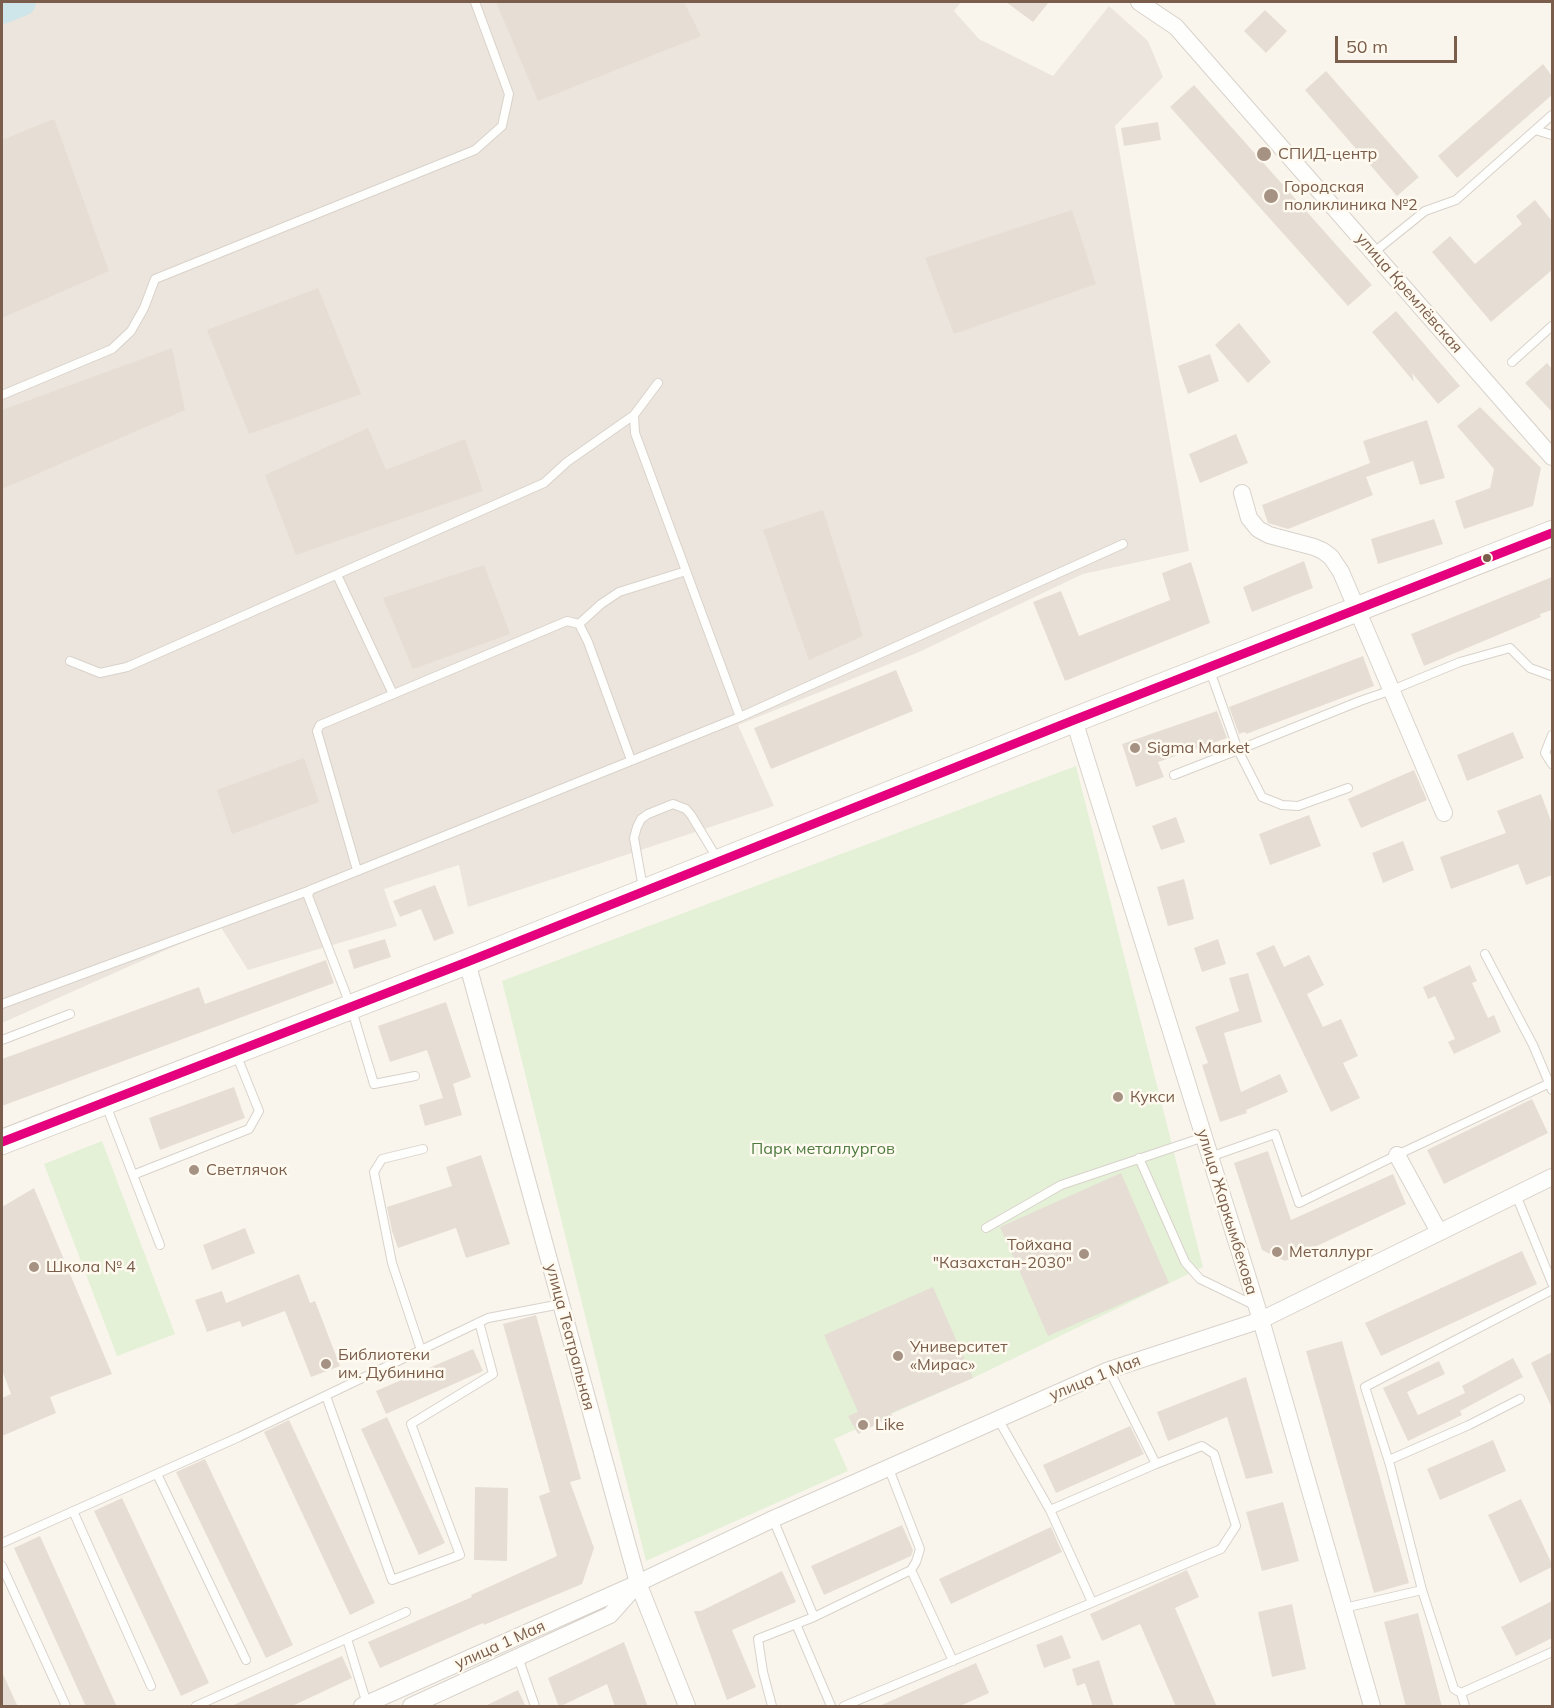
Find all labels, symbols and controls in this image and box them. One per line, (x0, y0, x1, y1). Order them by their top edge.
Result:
scale bar (1338, 24, 1460, 62)
text: 50 m (1346, 35, 1388, 58)
place label: СПИД-центр (1278, 144, 1377, 164)
marker: СПИД-центр (1255, 145, 1273, 163)
place label: Городская поликлиника №2 (1284, 177, 1418, 215)
marker: Городская поликлиника №2 (1262, 187, 1280, 205)
street label: улица Кремлёвская (1352, 229, 1466, 357)
unlabelled marker (1481, 552, 1493, 564)
place label: Sigma Market (1147, 738, 1250, 758)
marker: Sigma Market (1128, 741, 1142, 755)
place label: Кукси (1130, 1087, 1175, 1107)
marker: Кукси (1111, 1090, 1125, 1104)
street label: улица Жаркымбекова (1193, 1127, 1261, 1297)
park label: Парк металлургов (751, 1139, 895, 1159)
place label: Светлячок (206, 1160, 287, 1180)
marker: Светлячок (187, 1163, 201, 1177)
place label: Тойхана "Казахстан-2030" (933, 1235, 1072, 1273)
place label: Металлург (1289, 1242, 1373, 1262)
marker: Металлург (1270, 1245, 1284, 1259)
marker: Тойхана "Казахстан-2030" (1077, 1247, 1091, 1261)
place label: Школа № 4 (46, 1257, 136, 1277)
marker: Школа № 4 (27, 1260, 41, 1274)
street label: улица Театральная (541, 1262, 599, 1412)
place label: Университет «Мирас» (910, 1337, 1007, 1375)
place label: Библиотеки им. Дубинина (338, 1345, 445, 1383)
marker: Университет «Мирас» (891, 1349, 905, 1363)
street label: улица 1 Мая (1047, 1351, 1143, 1405)
marker: Библиотеки им. Дубинина (319, 1357, 333, 1371)
place label: Like (875, 1415, 904, 1435)
marker: Like (856, 1418, 870, 1432)
street label: улица 1 Мая (452, 1617, 548, 1673)

